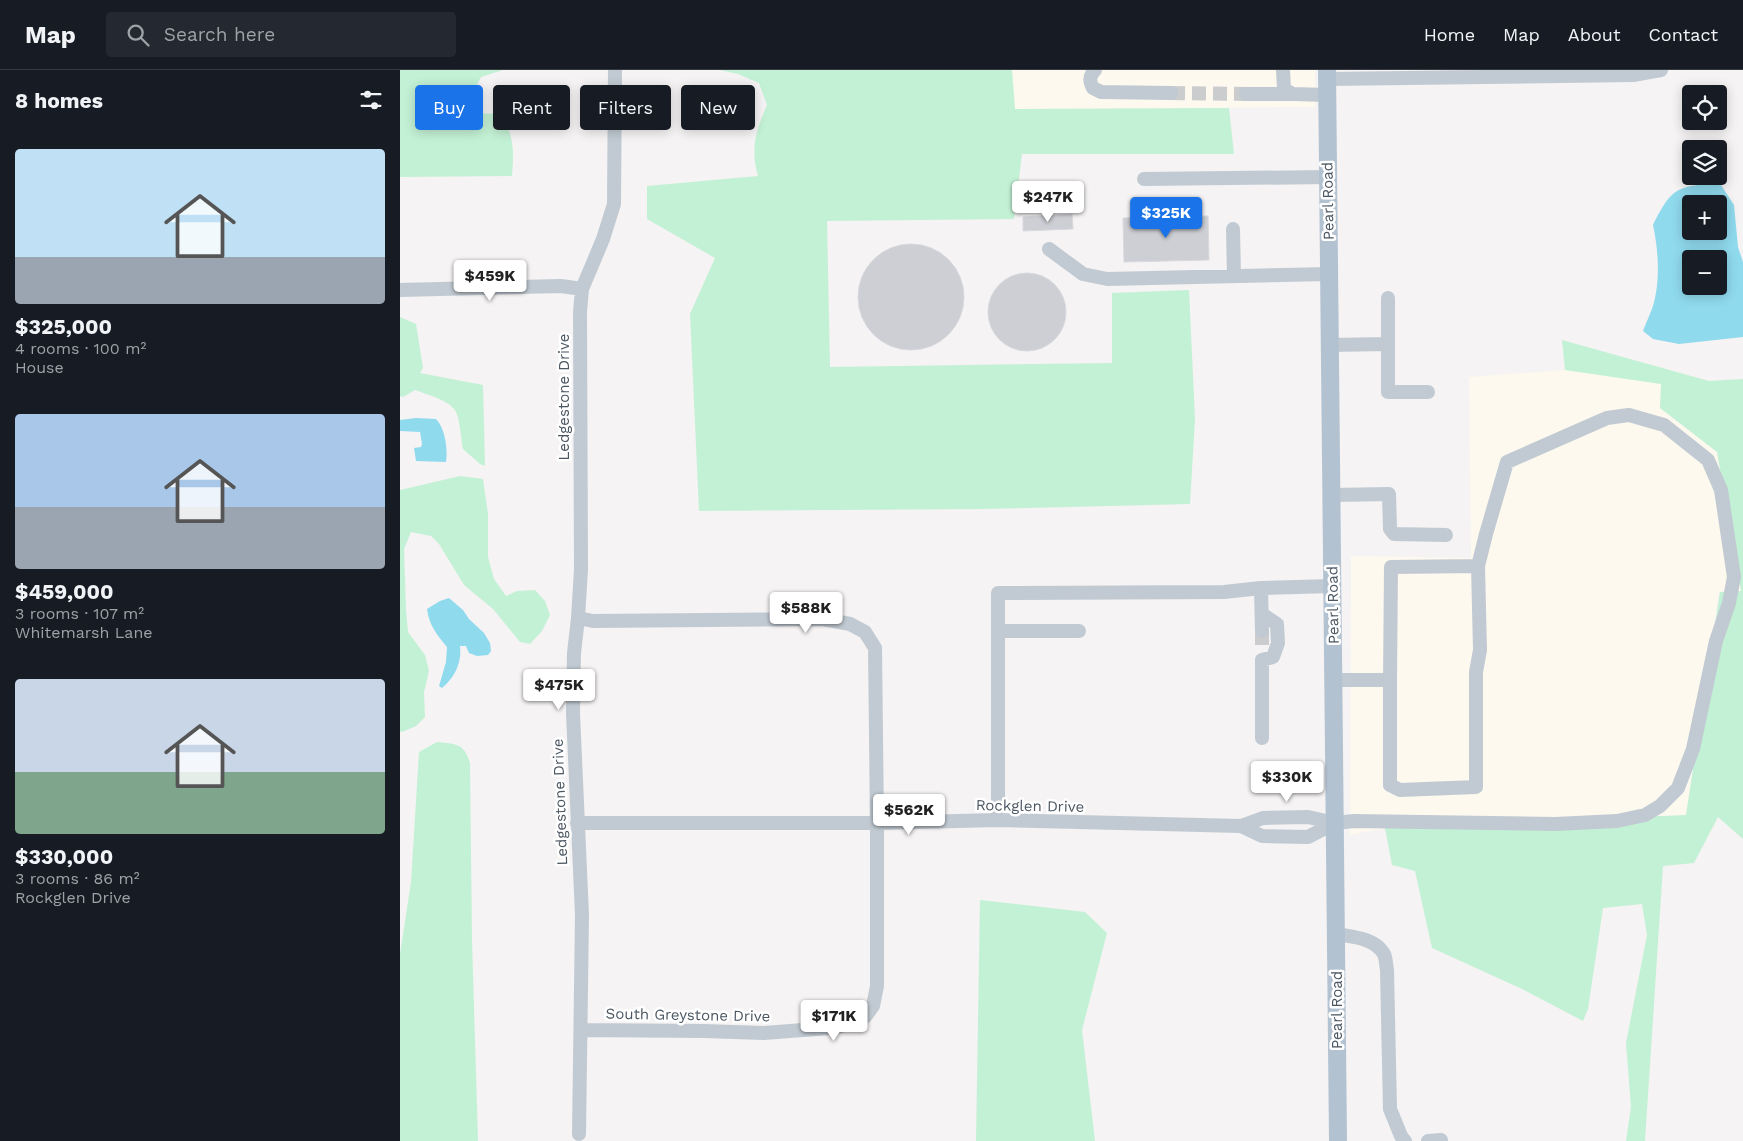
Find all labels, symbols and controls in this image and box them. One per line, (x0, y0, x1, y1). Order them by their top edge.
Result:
search box (106, 12, 456, 57)
text: Map (25, 21, 76, 49)
icon: search (124, 21, 152, 49)
text: Search here (164, 23, 275, 46)
text: Home (1424, 24, 1475, 45)
text: Map (1503, 24, 1540, 45)
text: About (1568, 24, 1620, 45)
text: Contact (1648, 24, 1718, 45)
chip: Buy (415, 85, 483, 130)
chip: Rent (493, 85, 570, 130)
chip: Filters (580, 85, 671, 130)
chip: New (681, 85, 755, 130)
map controls (1682, 85, 1727, 295)
button: locate (1682, 85, 1727, 130)
icon: filters (357, 86, 385, 114)
text: 8 homes (15, 88, 103, 113)
button: layers (1682, 140, 1727, 185)
street label: Pearl Road (1318, 162, 1338, 240)
pin: $247K (1013, 180, 1083, 223)
icon: home (155, 181, 245, 271)
text: $247K (1023, 187, 1073, 206)
button: + (1682, 195, 1727, 240)
pin: $325K (1131, 196, 1201, 239)
text: $325K (1141, 203, 1191, 222)
button: − (1682, 250, 1727, 295)
pin: $459K (455, 260, 525, 302)
text: $459K (465, 266, 515, 285)
text: $325,000 (15, 314, 112, 339)
street label: Ledgestone Drive (555, 334, 573, 461)
text: 4 rooms · 100 m² (15, 339, 146, 358)
text: House (15, 358, 64, 377)
icon: home (155, 446, 245, 536)
street label: Pearl Road (1323, 566, 1343, 644)
text: $459,000 (15, 579, 114, 604)
pin: $588K (771, 592, 841, 634)
text: $588K (781, 598, 831, 617)
text: 3 rooms · 107 m² (15, 604, 144, 623)
text: Whitemarsh Lane (15, 623, 153, 642)
pin: $475K (524, 668, 594, 711)
text: $475K (534, 675, 584, 694)
icon: home (155, 711, 245, 801)
street label: Ledgestone Drive (549, 738, 571, 866)
pin: $330K (1252, 760, 1322, 803)
text: $330K (1262, 767, 1312, 786)
pin: $562K (874, 794, 944, 836)
street label: Rockglen Drive (976, 796, 1084, 816)
text: $562K (884, 800, 934, 819)
text: $330,000 (15, 844, 113, 869)
text: 3 rooms · 86 m² (15, 869, 140, 888)
text: Rockglen Drive (15, 888, 131, 907)
street label: Pearl Road (1328, 971, 1346, 1049)
pin: $171K (799, 1000, 869, 1042)
street label: South Greystone Drive (606, 1005, 770, 1025)
text: $171K (812, 1006, 856, 1025)

